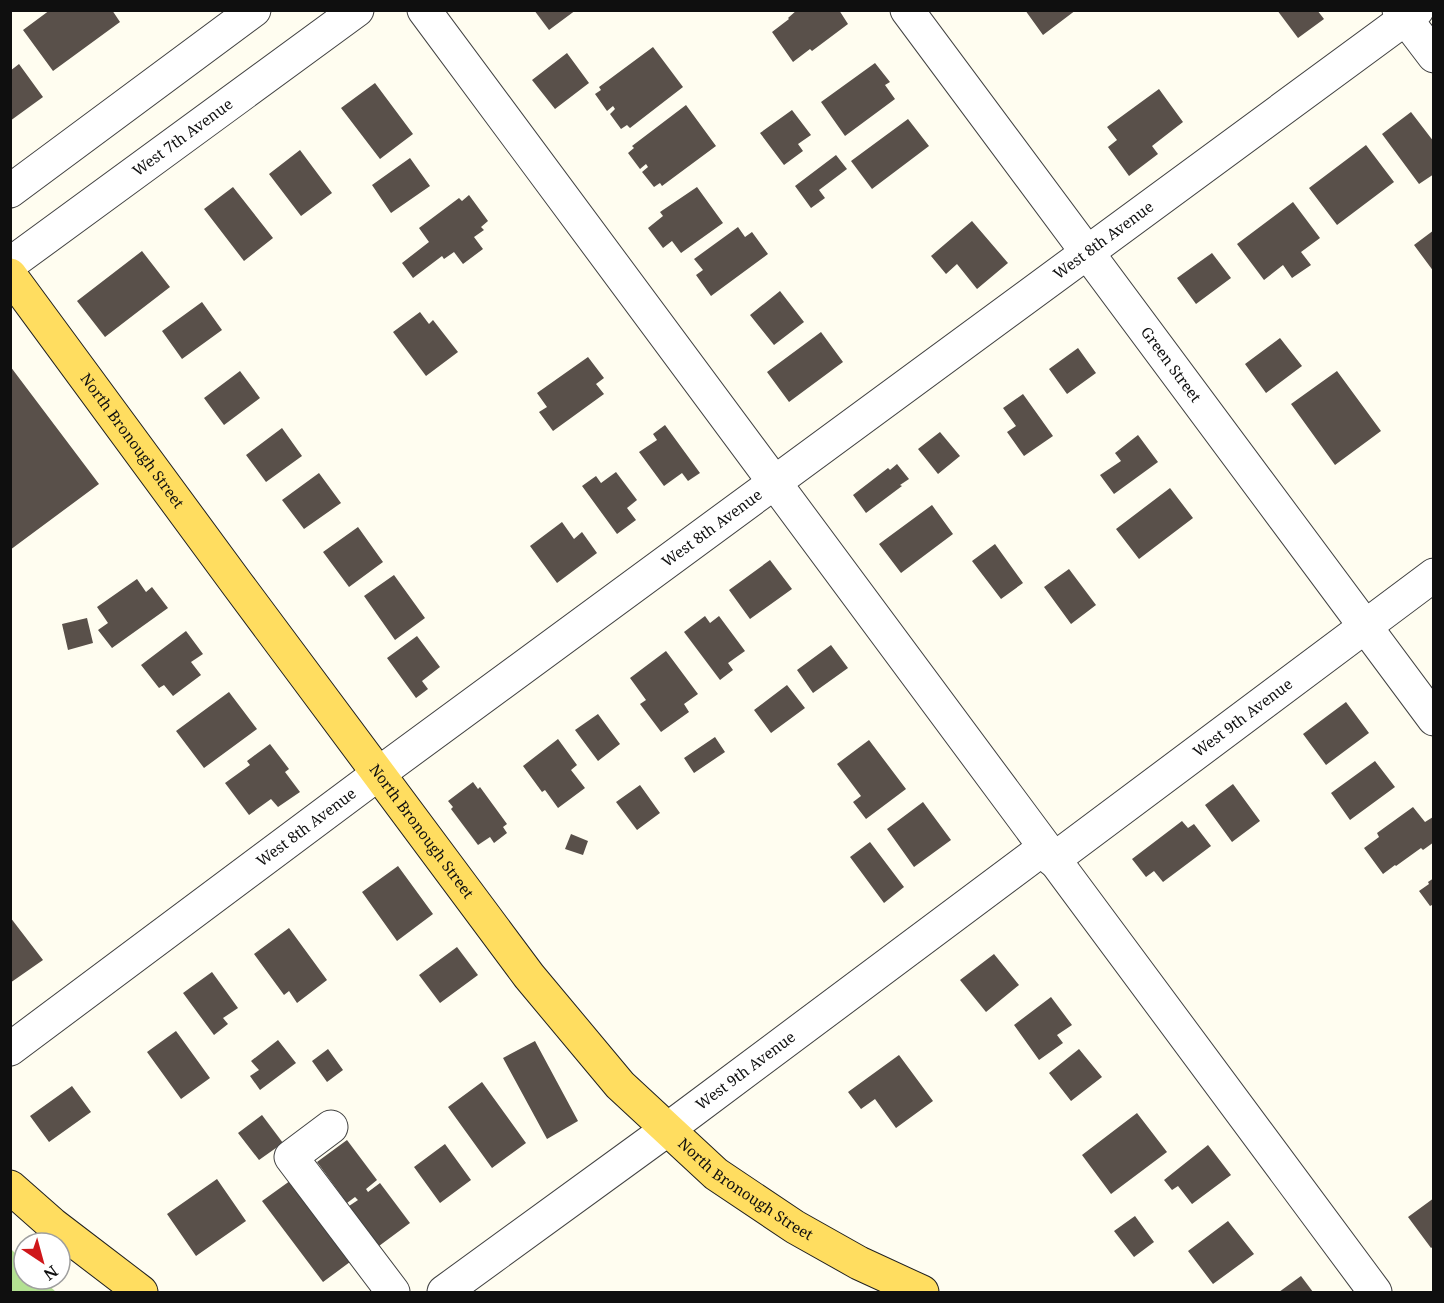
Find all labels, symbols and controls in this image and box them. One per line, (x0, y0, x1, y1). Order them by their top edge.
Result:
street label: West 7th Avenue (128, 93, 236, 180)
street label: West 8th Avenue (1049, 196, 1157, 283)
street label: Green Street (1137, 322, 1206, 406)
street label: North Bronough Street (77, 369, 189, 512)
street label: West 8th Avenue (657, 484, 766, 571)
street label: West 9th Avenue (1188, 673, 1296, 761)
street label: North Bronough Street (366, 760, 479, 902)
street label: West 8th Avenue (252, 783, 360, 871)
street label: West 9th Avenue (691, 1026, 799, 1114)
street label: North Bronough Street (674, 1133, 817, 1244)
north arrow (12, 1231, 72, 1291)
text: N (39, 1261, 62, 1286)

